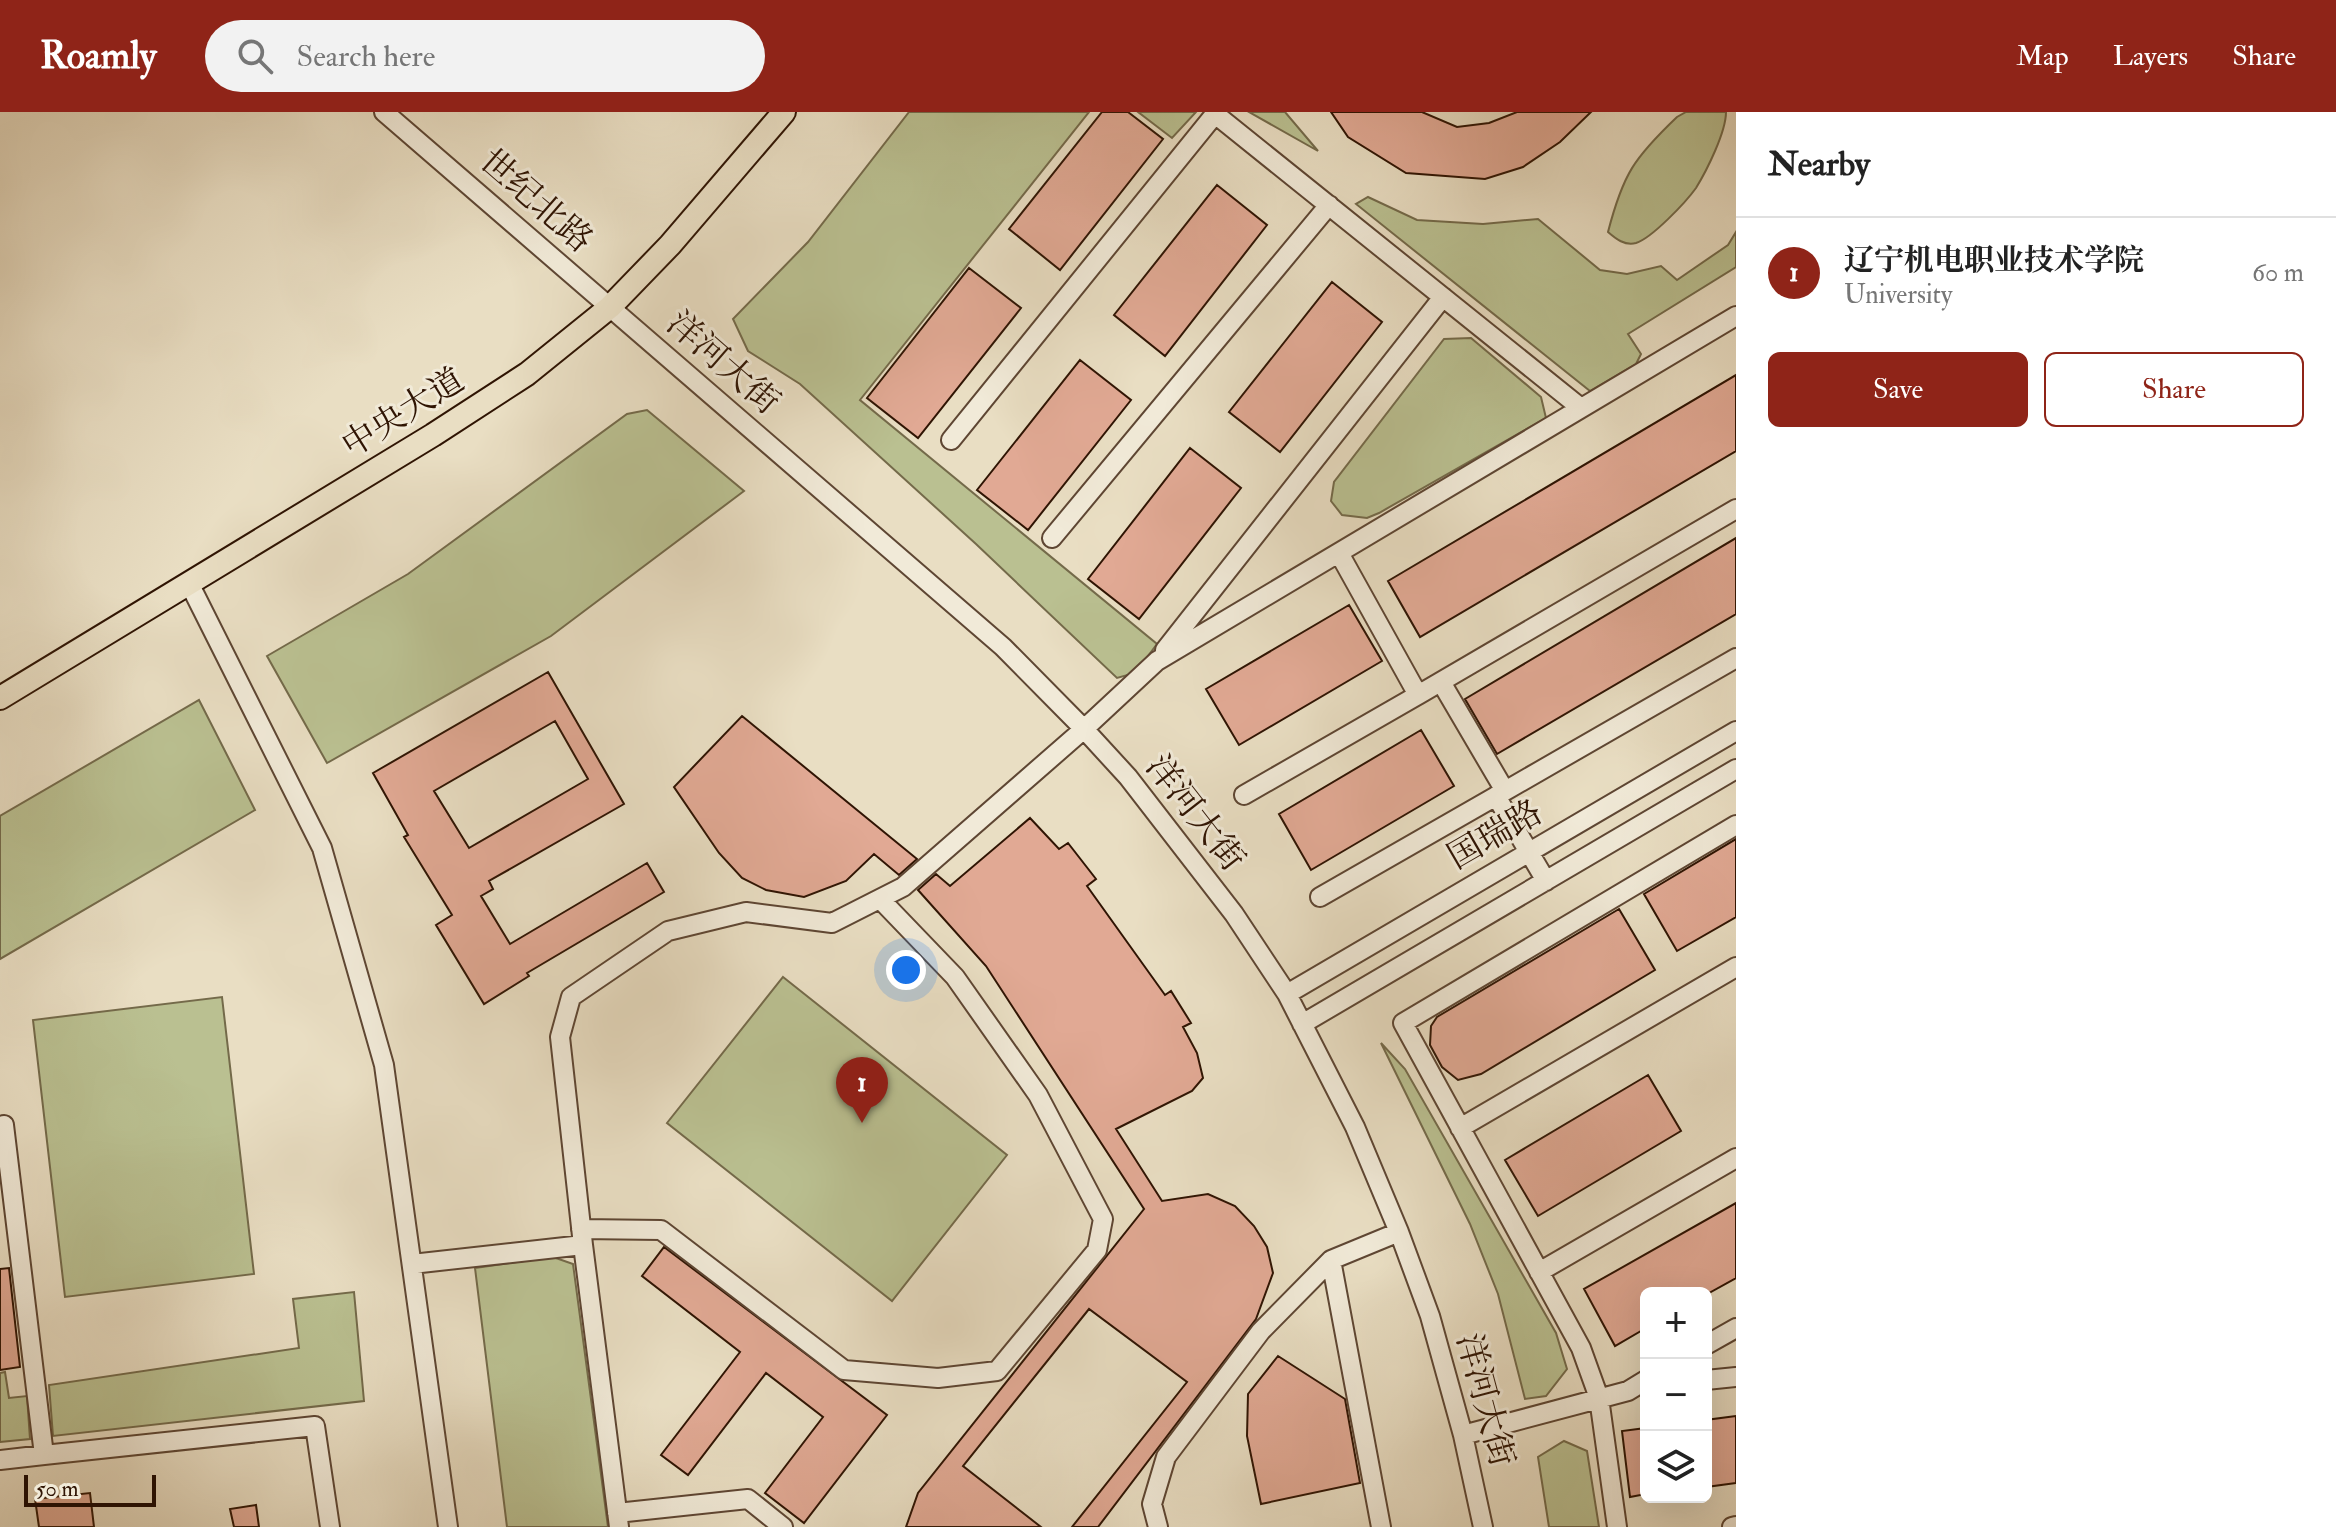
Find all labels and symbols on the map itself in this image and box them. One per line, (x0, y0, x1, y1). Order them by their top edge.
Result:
street label: 世纪北路 (471, 140, 601, 262)
street label: 洋河大街 (658, 302, 788, 424)
street label: 中央大道 (334, 359, 472, 467)
street label: 洋河大街 (1136, 746, 1254, 880)
street label: 国瑞路 (1440, 791, 1550, 879)
your location (886, 950, 926, 990)
pin: 1 (836, 1057, 888, 1123)
street label: 洋河大街 (1447, 1329, 1523, 1471)
scale bar (24, 1471, 156, 1507)

